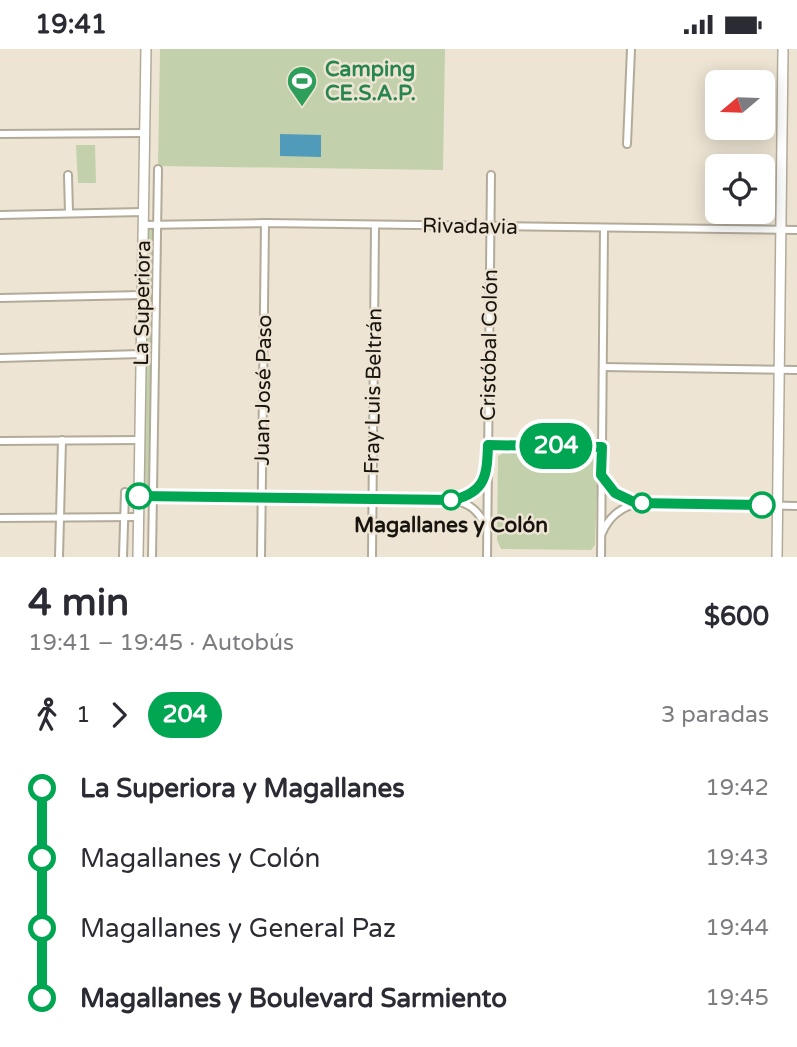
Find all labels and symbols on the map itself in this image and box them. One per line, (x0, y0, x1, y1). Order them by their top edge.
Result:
place label: Camping CE.S.A.P. (325, 57, 416, 106)
sports icon: Camping CE.S.A.P. (285, 64, 319, 108)
north arrow (705, 70, 775, 140)
street label: Rivadavia (422, 213, 518, 240)
street label: La Superiora (129, 240, 156, 366)
street label: Cristóbal Colón (476, 269, 503, 421)
street label: Fray Luis Beltrán (360, 308, 387, 474)
street label: Juan José Paso (250, 314, 277, 466)
line badge: 204 (516, 423, 596, 469)
unlabelled marker (126, 483, 152, 509)
marker: Magallanes y Colón (441, 490, 461, 510)
unlabelled marker (749, 492, 775, 518)
unlabelled marker (632, 493, 652, 513)
place label: Magallanes y Colón (354, 513, 548, 538)

